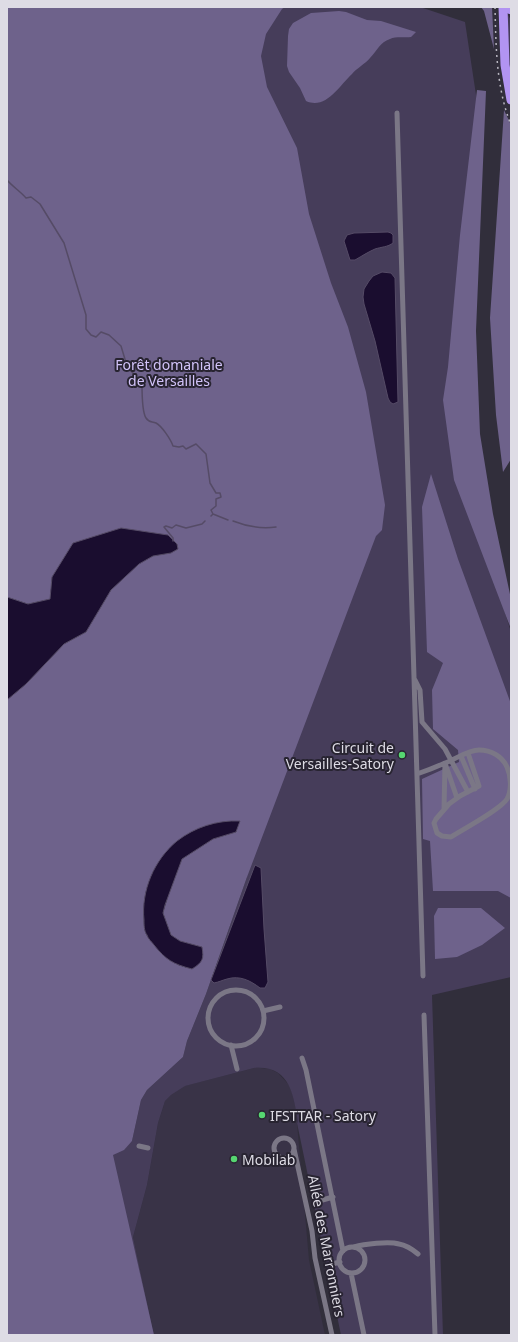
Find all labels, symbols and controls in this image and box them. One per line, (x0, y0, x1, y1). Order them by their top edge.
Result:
park label: Forêt domaniale de Versailles (115, 355, 223, 390)
place label: Circuit de Versailles-Satory (286, 738, 395, 773)
marker: Circuit de Versailles-Satory (397, 750, 407, 760)
place label: IFSTTAR - Satory (270, 1106, 377, 1125)
marker: IFSTTAR - Satory (257, 1110, 267, 1120)
place label: Mobilab (242, 1150, 295, 1169)
marker: Mobilab (229, 1154, 239, 1164)
street label: Allée des Marronniers (304, 1173, 350, 1319)

